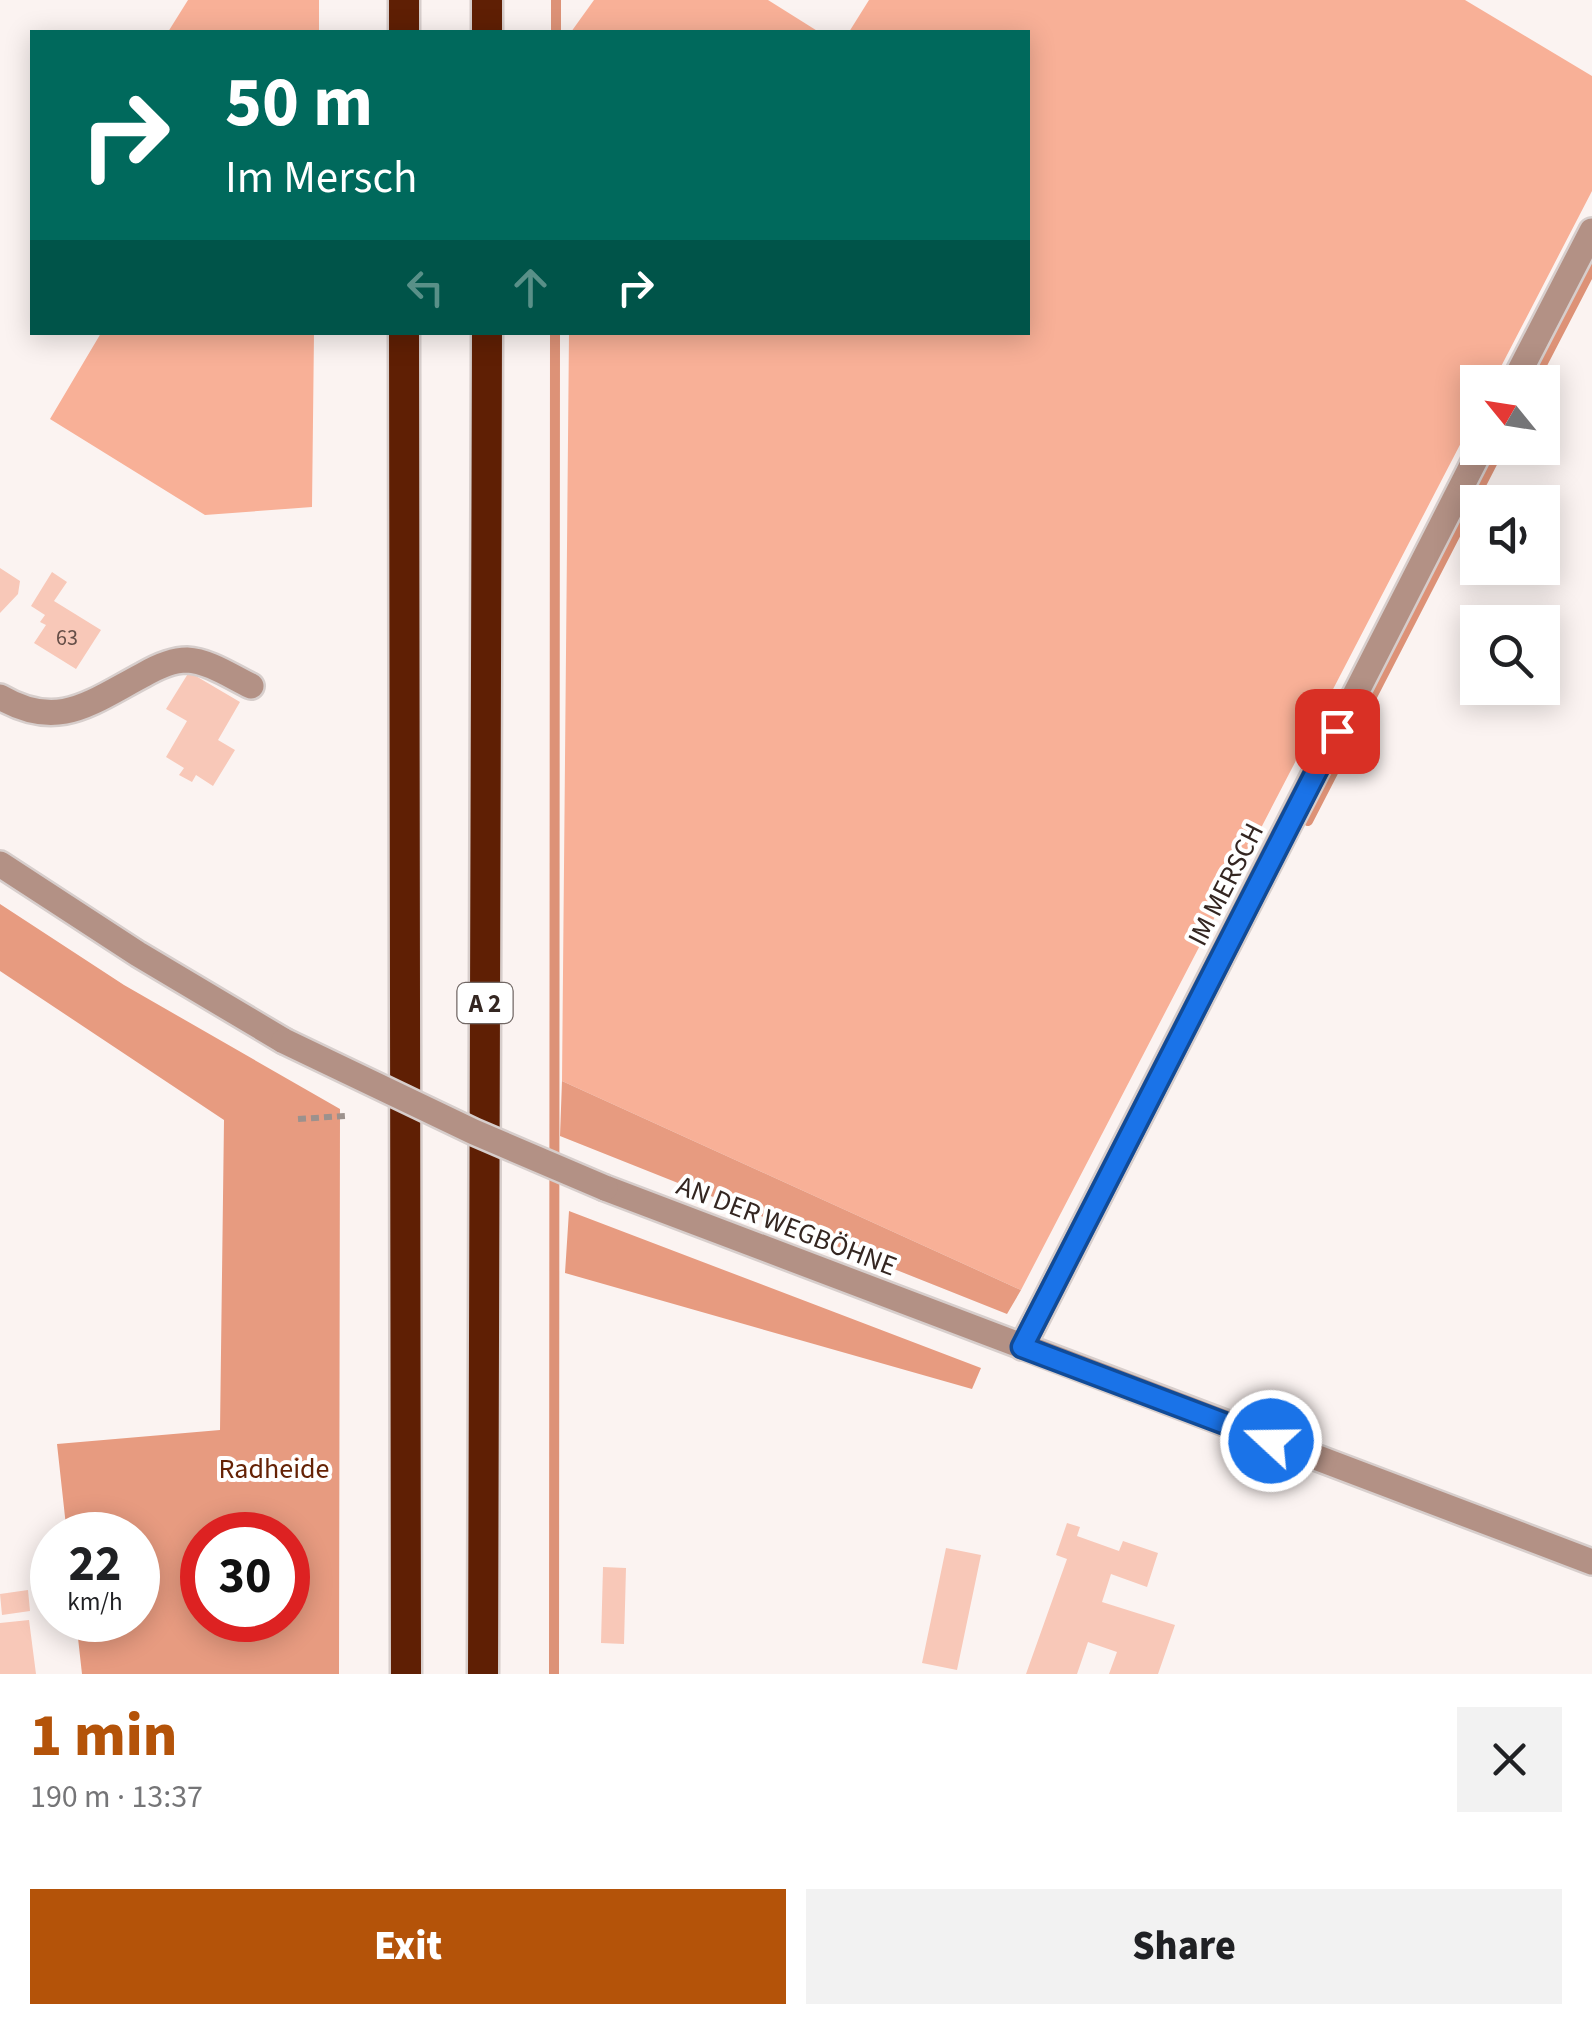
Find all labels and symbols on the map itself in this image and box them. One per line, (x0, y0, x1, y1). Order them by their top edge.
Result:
north arrow (1460, 365, 1560, 465)
house number: 63 (56, 622, 78, 654)
pin (1295, 689, 1380, 774)
street label: IM MERSCH (1178, 816, 1274, 953)
road number: A 2 (458, 983, 512, 1023)
street label: AN DER WEGBÖHNE (671, 1166, 902, 1286)
position arrow (1219, 1389, 1323, 1493)
park label: Radheide (219, 1449, 329, 1489)
speed limit sign: 30 (180, 1512, 310, 1642)

